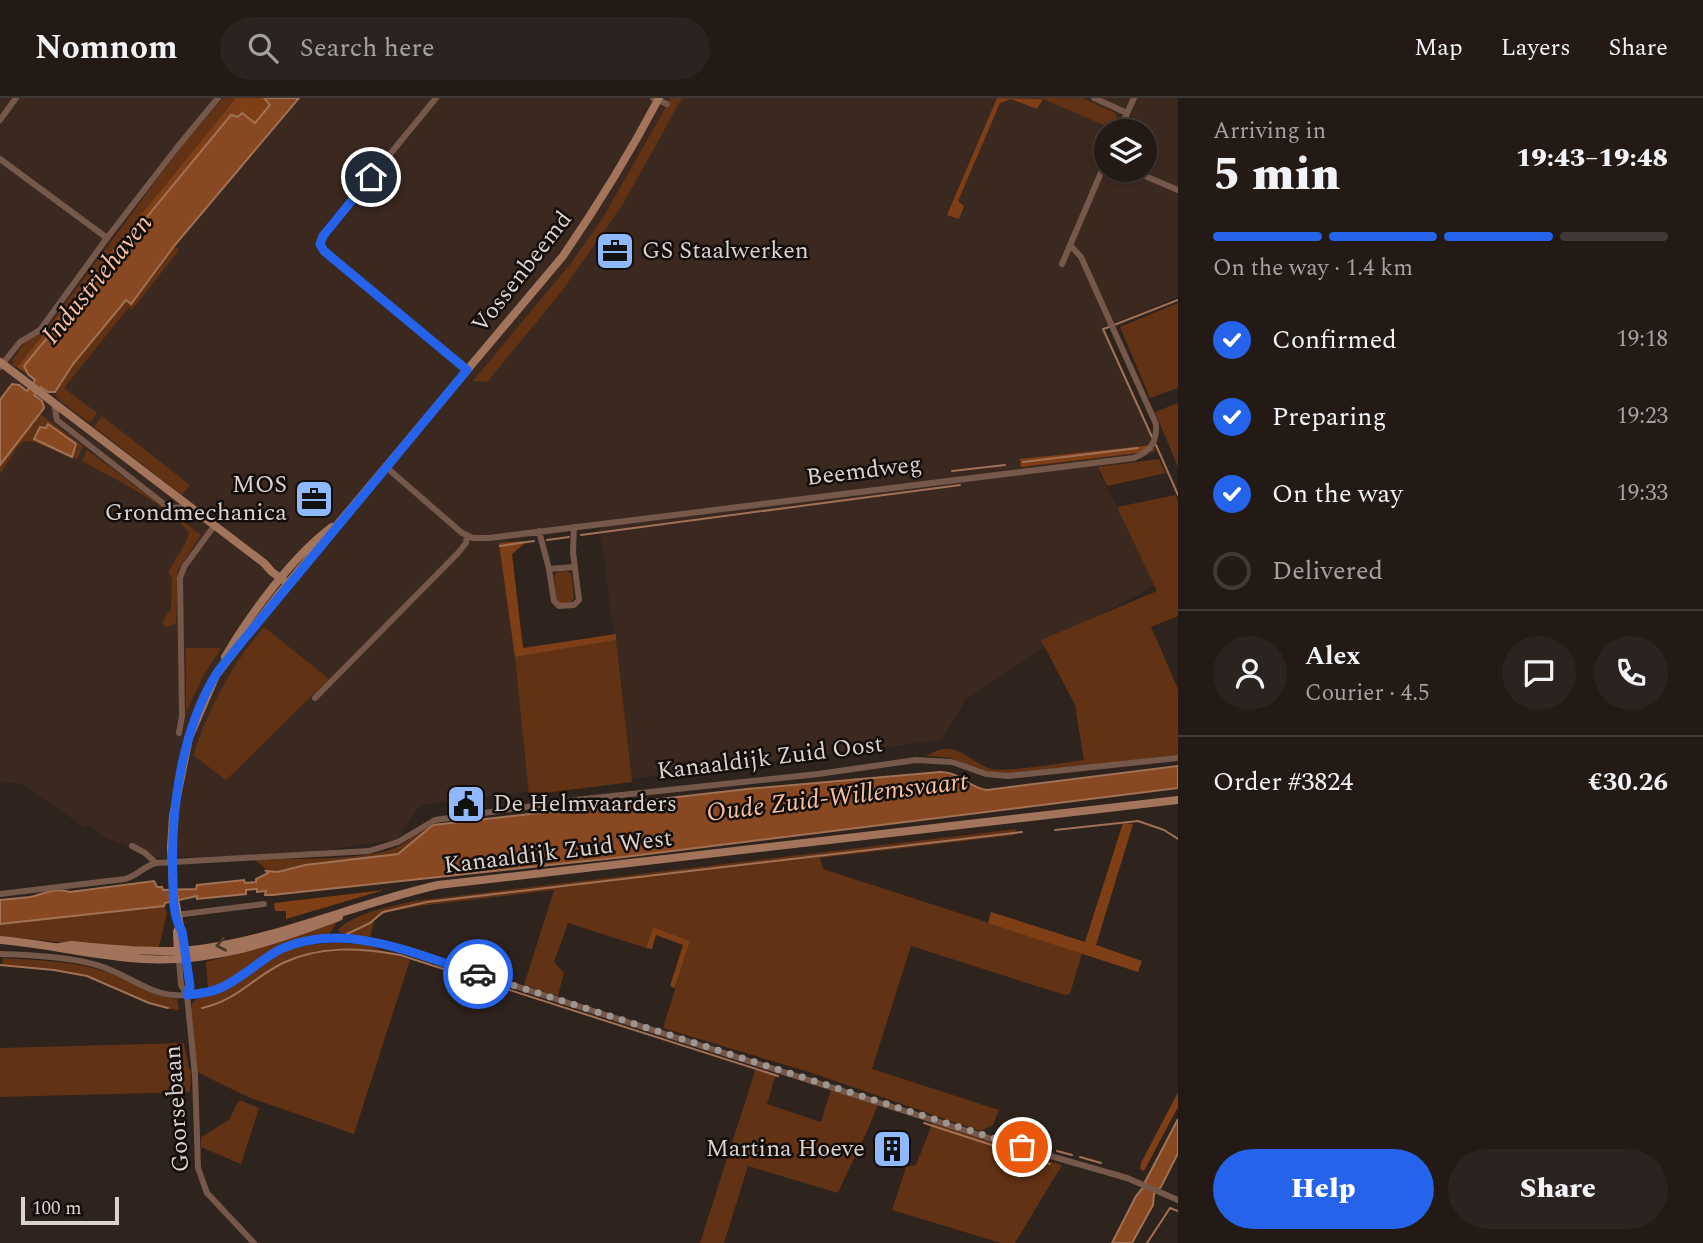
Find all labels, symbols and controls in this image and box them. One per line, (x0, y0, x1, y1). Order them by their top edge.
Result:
search box (220, 17, 710, 80)
text: Nomnom (35, 23, 178, 73)
text: Search here (300, 28, 435, 68)
icon: search (244, 29, 282, 67)
text: Map (1414, 30, 1463, 66)
text: Layers (1501, 30, 1571, 66)
text: Share (1609, 30, 1668, 66)
text: Arriving in (1213, 114, 1326, 149)
map controls (1094, 119, 1157, 182)
button: layers (1094, 119, 1157, 182)
text: 19:43–19:48 (1516, 138, 1668, 178)
text: 5 min (1213, 140, 1340, 210)
pin (341, 147, 401, 207)
icon: home (352, 158, 390, 196)
street label: Vossenbeemd (463, 203, 581, 341)
water label: Industriehaven (32, 205, 162, 353)
office icon: GS Staalwerken (594, 230, 636, 272)
place label: GS Staalwerken (642, 233, 809, 269)
text: On the way · 1.4 km (1213, 251, 1413, 286)
text: Confirmed (1272, 320, 1397, 360)
icon: check (1213, 321, 1251, 359)
text: 19:18 (1616, 322, 1668, 357)
text: Preparing (1272, 397, 1386, 437)
icon: check (1213, 398, 1251, 436)
text: 19:23 (1616, 399, 1668, 434)
street label: Beemdweg (804, 446, 924, 496)
place label: MOS Grondmechanica (105, 467, 287, 531)
text: On the way (1272, 474, 1403, 514)
icon: check (1213, 475, 1251, 513)
text: 19:33 (1616, 476, 1668, 511)
office icon: MOS Grondmechanica (293, 478, 335, 520)
text: Delivered (1272, 551, 1383, 591)
button: person (1213, 636, 1287, 710)
text: Alex (1305, 636, 1360, 676)
button: chat (1502, 636, 1576, 710)
button: phone (1594, 636, 1668, 710)
text: Courier · 4.5 (1305, 676, 1430, 711)
street label: Kanaaldijk Zuid Oost (655, 726, 885, 790)
water label: Oude Zuid-Willemsvaart (704, 761, 971, 833)
text: Order #3824 (1213, 762, 1353, 802)
text: €30.26 (1588, 762, 1668, 802)
public building icon: De Helmvaarders (445, 783, 487, 825)
place label: De Helmvaarders (493, 786, 677, 822)
street label: Kanaaldijk Zuid West (442, 820, 674, 884)
one-way arrow (215, 937, 227, 952)
courier (443, 939, 513, 1009)
icon: car (459, 955, 497, 993)
street label: Goorsebaan (155, 1044, 199, 1174)
pin (992, 1117, 1052, 1177)
building icon: Martina Hoeve (871, 1128, 913, 1170)
icon: bag (1003, 1128, 1041, 1166)
place label: Martina Hoeve (706, 1131, 865, 1167)
button: Help (1213, 1149, 1434, 1229)
button: Share (1448, 1149, 1668, 1229)
scale bar (21, 1194, 119, 1226)
text: 100 m (32, 1194, 82, 1223)

